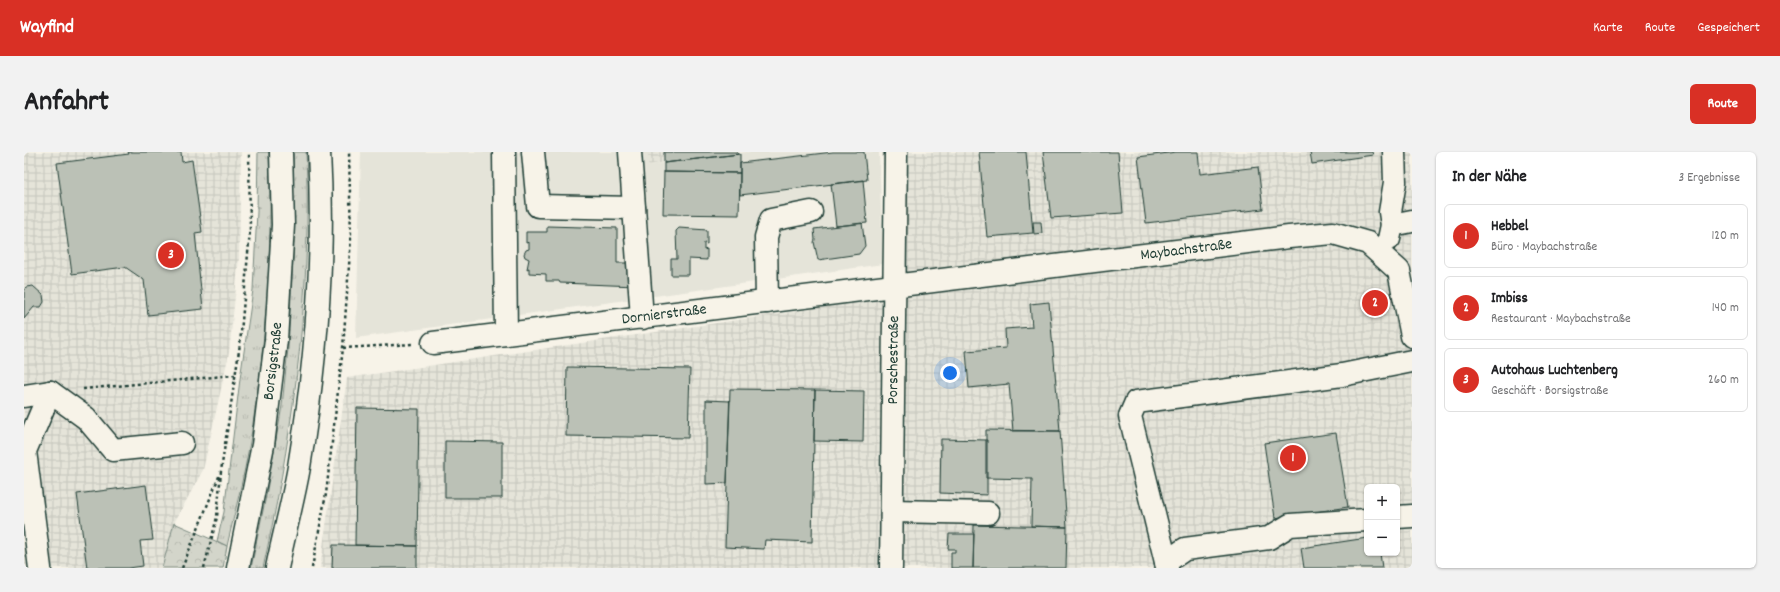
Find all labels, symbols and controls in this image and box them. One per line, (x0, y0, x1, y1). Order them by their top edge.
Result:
text: Wayfind (20, 15, 74, 42)
text: Karte (1593, 18, 1623, 38)
text: Route (1645, 18, 1675, 38)
text: Gespeichert (1697, 18, 1760, 38)
text: Anfahrt (24, 84, 109, 124)
button: Route (1690, 84, 1756, 124)
text: In der Nähe (1452, 166, 1527, 190)
text: 3 Ergebnisse (1678, 169, 1740, 188)
text: Hebbel (1491, 216, 1528, 238)
text: 1 (1465, 227, 1467, 246)
text: 120 m (1711, 227, 1739, 246)
street label: Maybachstraße (1139, 233, 1233, 267)
text: Büro · Maybachstraße (1491, 238, 1597, 257)
pin: 3 (158, 240, 184, 270)
pin: 2 (1362, 288, 1388, 318)
text: Imbiss (1491, 288, 1528, 310)
street label: Dornierstraße (620, 298, 708, 331)
text: 2 (1463, 299, 1469, 318)
text: 140 m (1712, 299, 1739, 318)
text: Restaurant · Maybachstraße (1491, 310, 1631, 329)
street label: Porschestraße (881, 316, 906, 404)
street label: Borsigstraße (257, 322, 289, 401)
text: Autohaus Luchtenberg (1491, 360, 1618, 382)
your location (940, 363, 960, 383)
text: 3 (1463, 371, 1469, 390)
text: 260 m (1708, 371, 1739, 390)
text: Geschäft · Borsigstraße (1491, 382, 1608, 401)
pin: 1 (1280, 443, 1306, 473)
map controls (1364, 484, 1400, 556)
button: + (1364, 484, 1400, 520)
button: − (1364, 520, 1400, 556)

